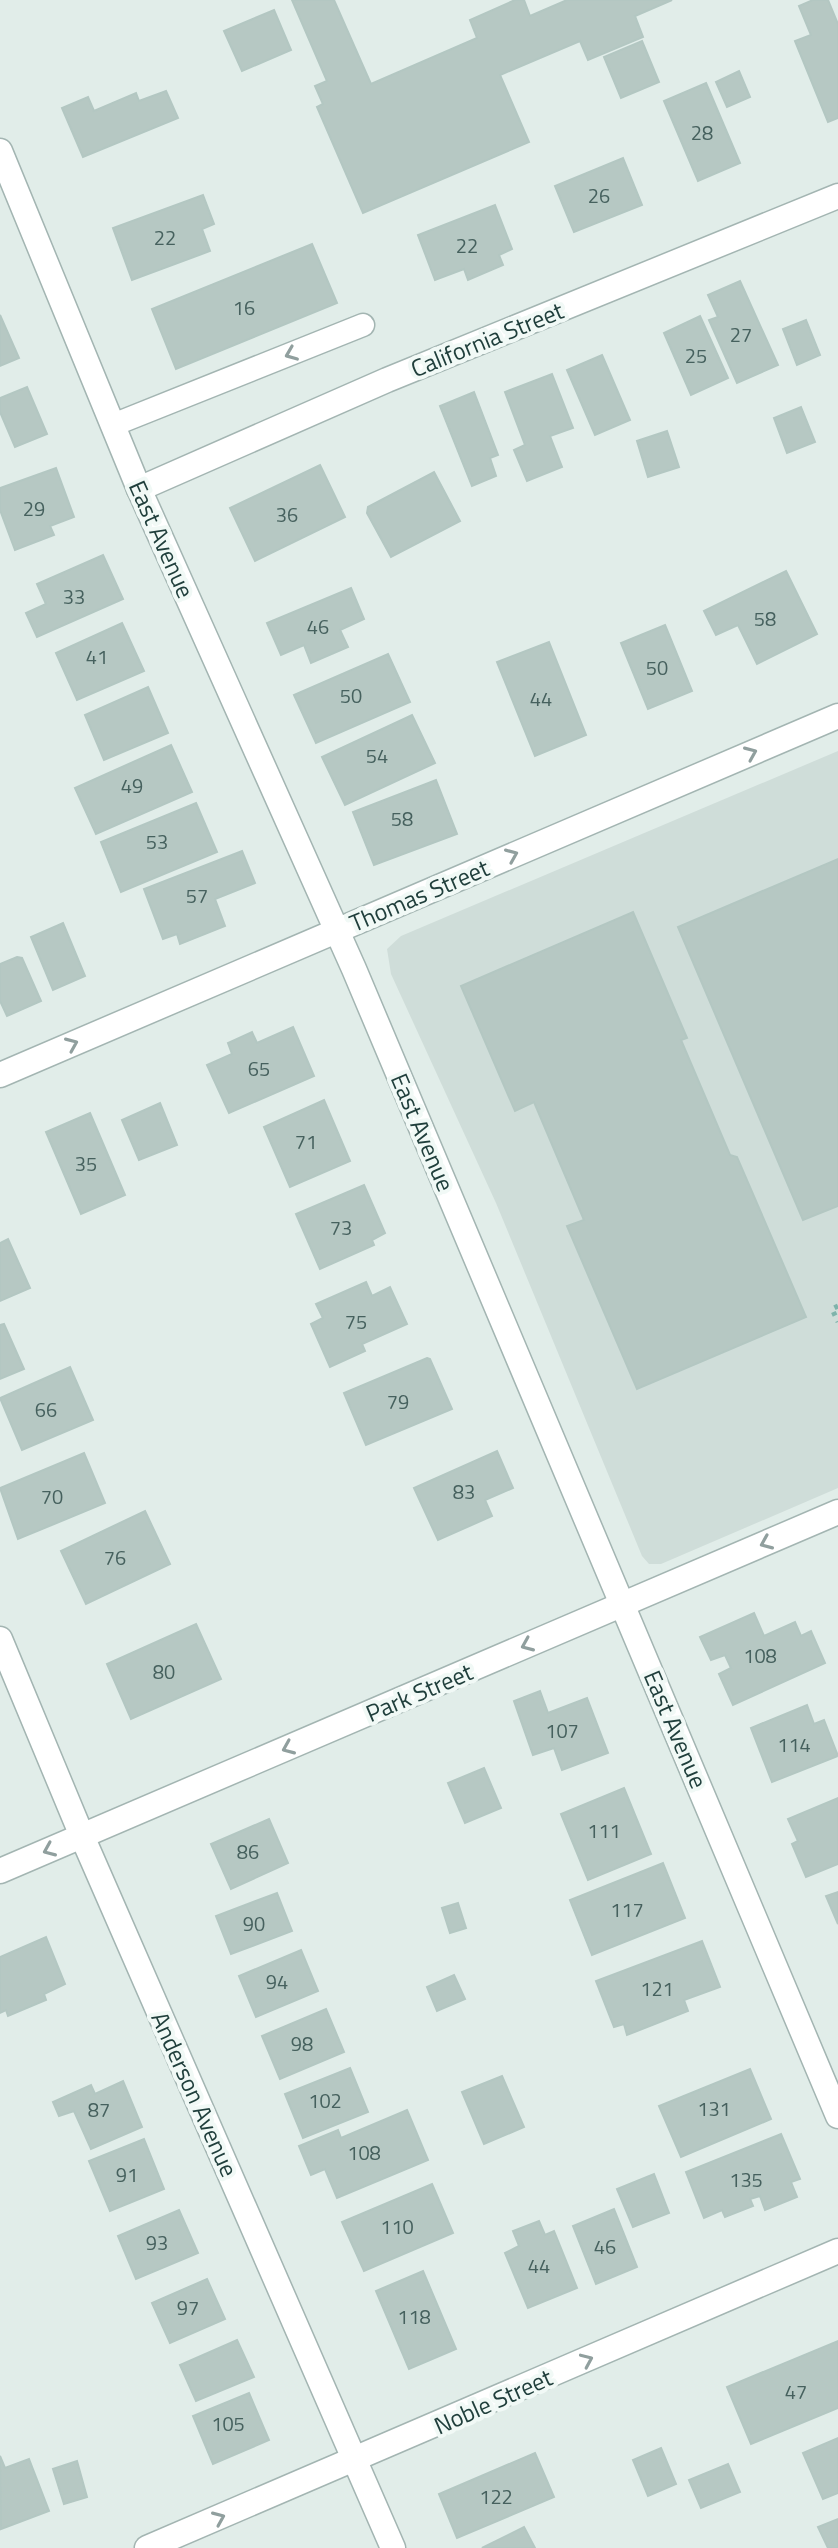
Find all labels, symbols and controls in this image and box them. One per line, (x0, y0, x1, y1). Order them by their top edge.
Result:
house number: 28 (691, 117, 713, 148)
house number: 26 (588, 180, 610, 211)
house number: 22 (154, 222, 176, 253)
house number: 22 (456, 230, 478, 261)
house number: 16 (233, 292, 255, 323)
street label: California Street (405, 292, 569, 386)
house number: 27 (730, 319, 752, 350)
house number: 25 (685, 340, 707, 371)
one-way arrow (285, 344, 299, 361)
street label: East Avenue (120, 474, 204, 604)
house number: 29 (23, 493, 45, 524)
house number: 36 (276, 499, 298, 530)
house number: 33 (63, 581, 85, 612)
house number: 58 (754, 603, 776, 634)
house number: 46 (307, 611, 329, 642)
house number: 41 (86, 641, 108, 672)
house number: 50 (646, 652, 668, 683)
house number: 50 (340, 680, 362, 711)
house number: 44 (530, 683, 552, 714)
house number: 54 (366, 740, 388, 771)
one-way arrow (742, 747, 757, 763)
house number: 49 (121, 770, 143, 801)
house number: 58 (391, 803, 413, 834)
house number: 53 (146, 826, 168, 857)
street label: Thomas Street (344, 849, 495, 941)
one-way arrow (503, 849, 518, 865)
house number: 57 (186, 880, 208, 911)
one-way arrow (63, 1038, 78, 1054)
house number: 65 (248, 1053, 270, 1084)
street label: East Avenue (382, 1067, 464, 1197)
house number: 71 (295, 1126, 317, 1157)
house number: 35 (75, 1148, 97, 1179)
house number: 73 (330, 1212, 352, 1243)
house number: 75 (345, 1306, 367, 1337)
house number: 79 (387, 1386, 409, 1417)
house number: 66 (35, 1394, 57, 1425)
house number: 83 (453, 1476, 475, 1507)
house number: 70 (41, 1481, 63, 1512)
one-way arrow (760, 1533, 774, 1549)
house number: 76 (104, 1542, 126, 1573)
one-way arrow (521, 1636, 535, 1652)
house number: 108 (743, 1640, 777, 1671)
street label: Park Street (360, 1653, 479, 1731)
house number: 80 (153, 1656, 175, 1687)
street label: East Avenue (635, 1664, 717, 1794)
house number: 107 (545, 1715, 579, 1746)
house number: 114 (777, 1729, 811, 1760)
one-way arrow (282, 1738, 297, 1754)
house number: 111 (587, 1815, 621, 1846)
house number: 86 (237, 1836, 259, 1867)
one-way arrow (43, 1840, 57, 1856)
house number: 117 (610, 1894, 644, 1925)
house number: 90 (243, 1908, 265, 1939)
house number: 94 (266, 1966, 288, 1997)
house number: 121 (640, 1973, 674, 2004)
street label: Anderson Avenue (142, 2006, 248, 2182)
house number: 98 (291, 2028, 313, 2059)
house number: 102 (308, 2085, 342, 2116)
house number: 131 (697, 2093, 731, 2124)
house number: 87 (88, 2094, 110, 2125)
house number: 108 (347, 2137, 381, 2168)
house number: 91 (116, 2159, 138, 2190)
house number: 135 (729, 2164, 763, 2195)
house number: 110 (380, 2211, 414, 2242)
house number: 93 (146, 2227, 168, 2258)
house number: 46 (594, 2231, 616, 2262)
house number: 44 (528, 2250, 550, 2281)
house number: 97 (177, 2292, 199, 2323)
house number: 118 (397, 2301, 431, 2332)
one-way arrow (579, 2354, 593, 2370)
street label: Noble Street (428, 2359, 558, 2443)
house number: 47 (785, 2376, 807, 2407)
house number: 105 (211, 2408, 245, 2439)
house number: 122 (479, 2481, 513, 2512)
one-way arrow (211, 2511, 225, 2527)

